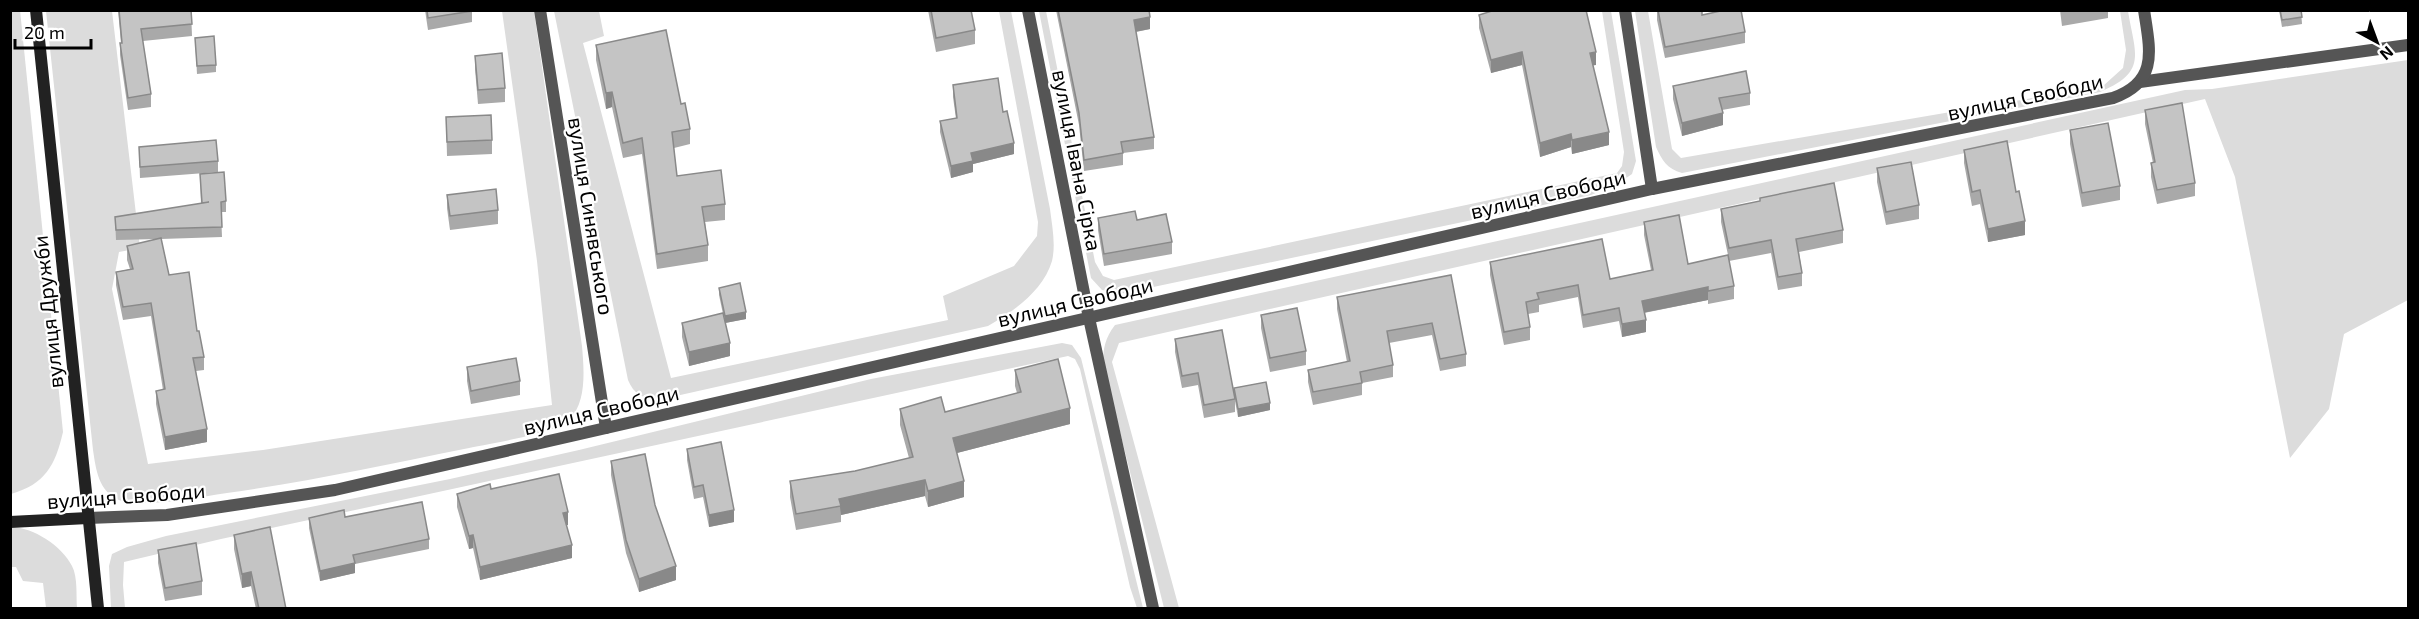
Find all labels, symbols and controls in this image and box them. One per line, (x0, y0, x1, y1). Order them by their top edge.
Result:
scale bar (15, 12, 92, 50)
north arrow (2347, 12, 2407, 72)
text: 20 m (24, 21, 65, 43)
text: N (2377, 43, 2398, 65)
street label: вулиця Івана Сірка (1047, 67, 1108, 253)
street label: вулиця Свободи (1945, 67, 2105, 126)
street label: вулиця Синявського (563, 115, 620, 317)
street label: вулиця Свободи (1468, 163, 1628, 224)
street label: вулиця Дружби (27, 234, 68, 390)
street label: вулиця Свободи (995, 271, 1155, 332)
street label: вулиця Свободи (521, 379, 681, 440)
street label: вулиця Свободи (46, 477, 206, 514)

